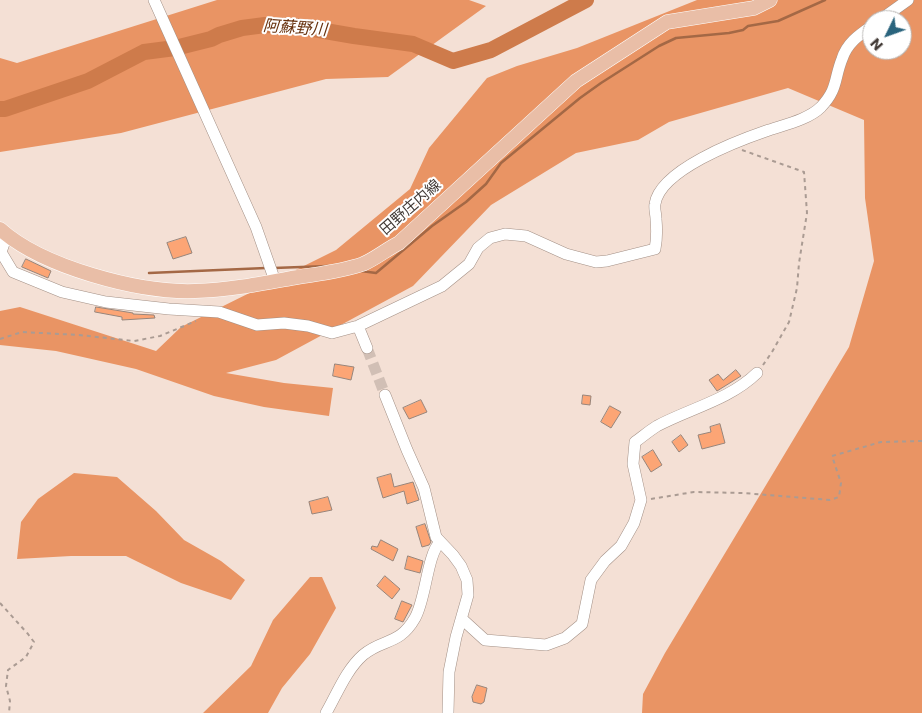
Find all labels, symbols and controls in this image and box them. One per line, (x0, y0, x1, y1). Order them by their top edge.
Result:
north arrow (862, 10, 912, 60)
water label: 阿蘇野川 (262, 17, 328, 41)
text: N (866, 34, 888, 55)
street label: 田野庄内線 (377, 177, 445, 239)

